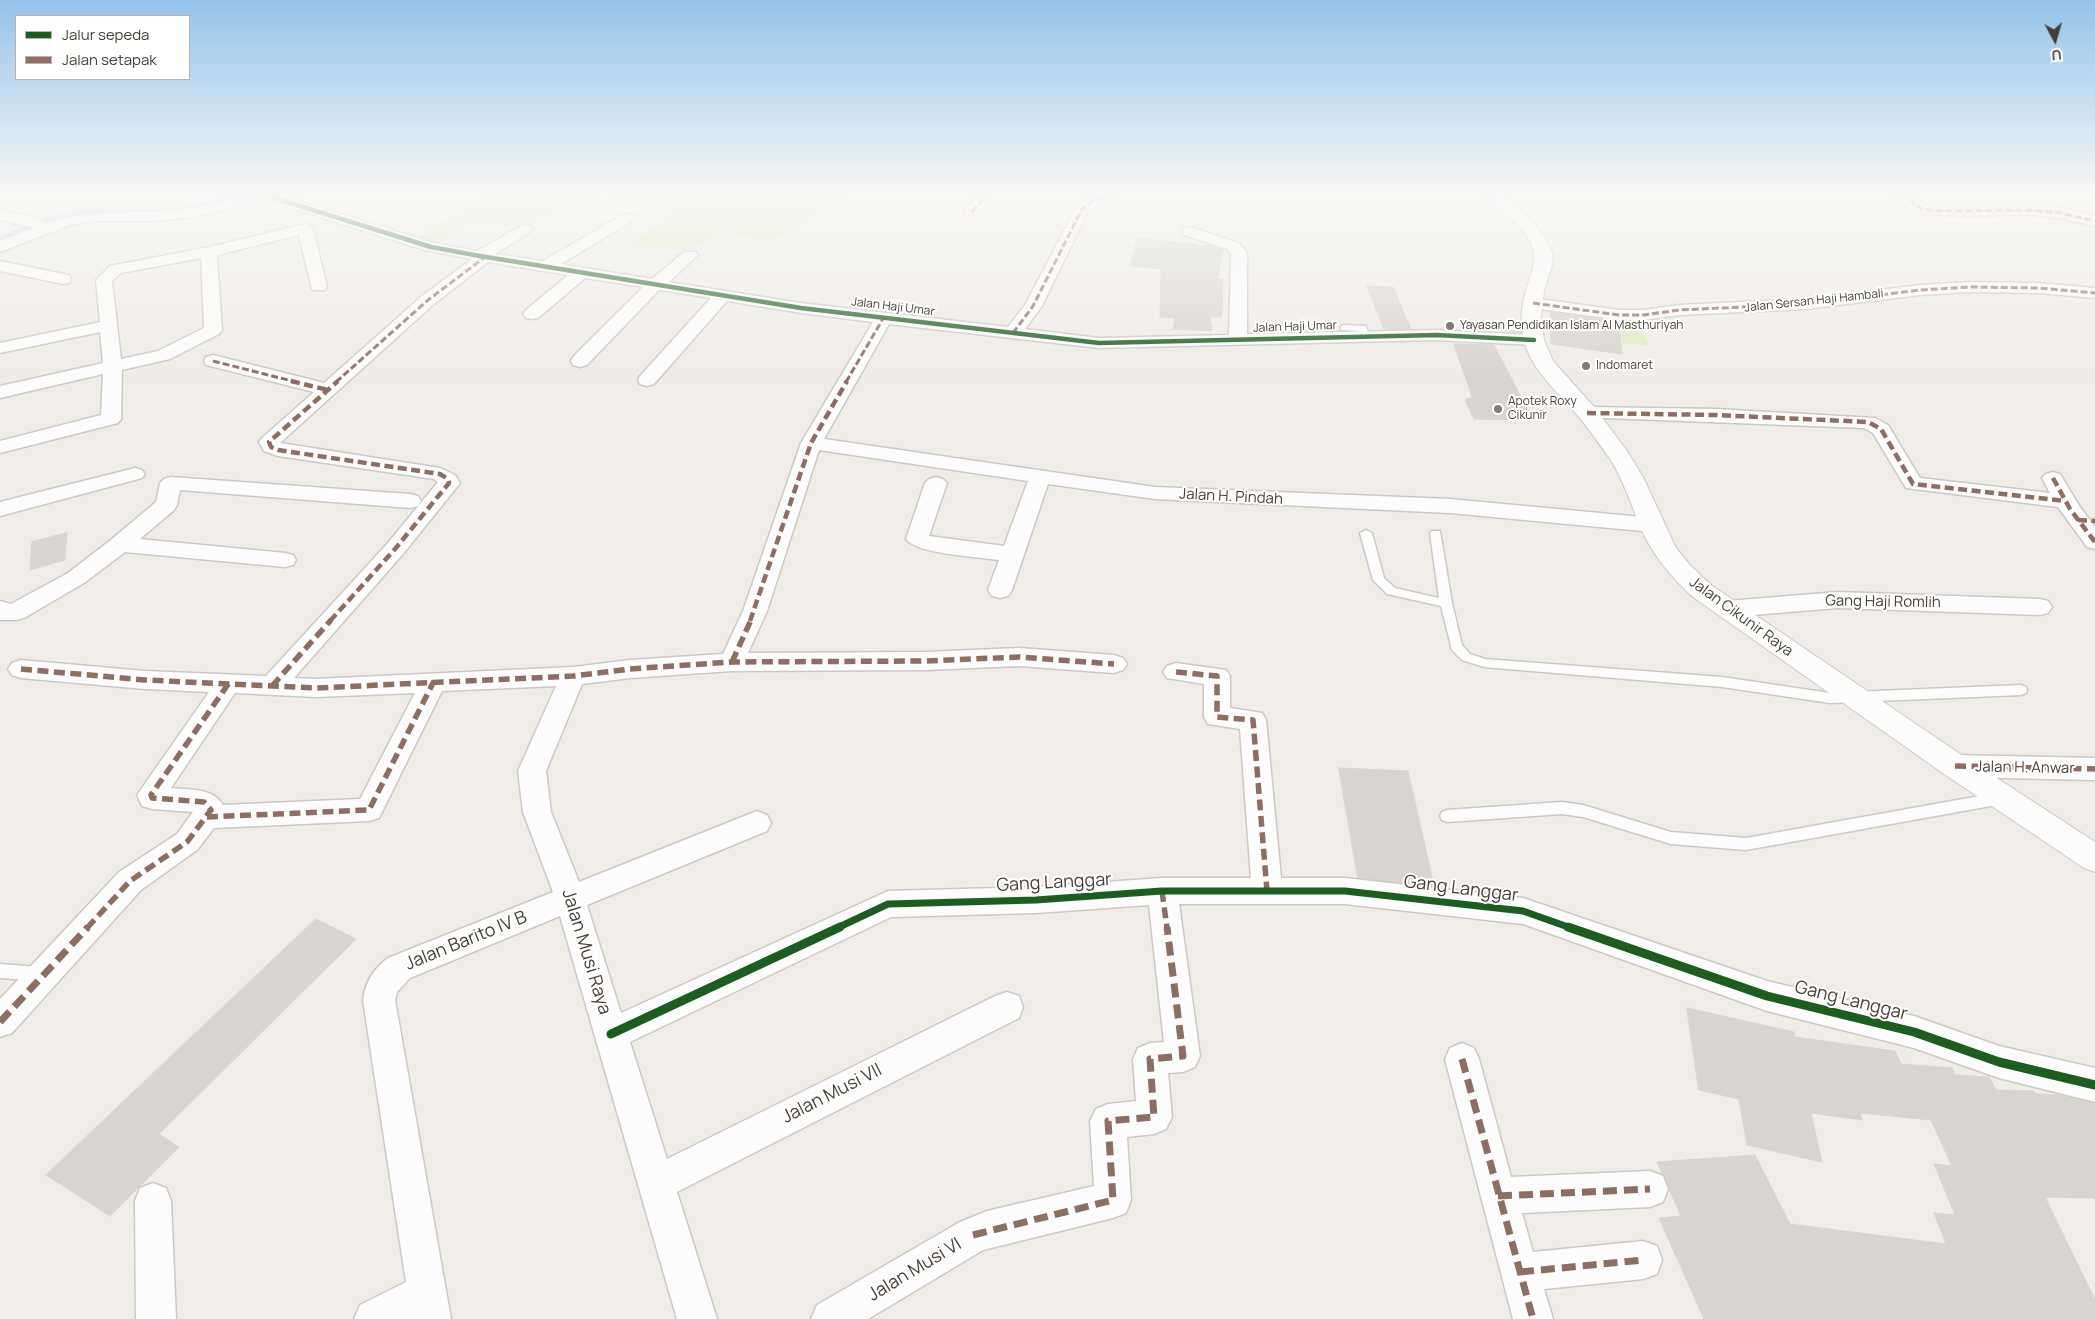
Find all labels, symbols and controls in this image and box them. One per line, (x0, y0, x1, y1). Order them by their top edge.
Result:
legend (15, 15, 190, 80)
north arrow (2030, 15, 2080, 65)
text: Jalur sepeda (62, 24, 149, 45)
text: U (2051, 45, 2063, 65)
text: Jalan setapak (62, 49, 157, 70)
street label: Jalan Sersan Haji Hambali (1744, 287, 1884, 315)
street label: Jalan Haji Umar (850, 295, 936, 319)
street label: Jalan Haji Umar (1253, 318, 1337, 336)
place label: Yayasan Pendidikan Islam Al Masthuriyah (1460, 319, 1683, 333)
marker: Yayasan Pendidikan Islam Al Masthuriyah (1444, 320, 1456, 332)
place label: Indomaret (1596, 359, 1653, 373)
marker: Indomaret (1580, 360, 1592, 372)
place label: Apotek Roxy Cikunir (1508, 395, 1577, 423)
marker: Apotek Roxy Cikunir (1492, 403, 1504, 415)
street label: Jalan H. Pindah (1179, 485, 1283, 509)
street label: Jalan Cikunir Raya (1686, 573, 1796, 661)
street label: Gang Haji Romlih (1825, 592, 1941, 612)
street label: Jalan H. Anwar (1975, 758, 2075, 778)
street label: Gang Langgar (996, 869, 1112, 897)
street label: Gang Langgar (1402, 871, 1520, 907)
street label: Jalan Musi Raya (557, 887, 615, 1017)
street label: Jalan Barito IV B (402, 907, 530, 975)
street label: Gang Langgar (1792, 977, 1910, 1025)
street label: Jalan Musi VII (778, 1060, 886, 1128)
street label: Jalan Musi VI (864, 1234, 966, 1306)

